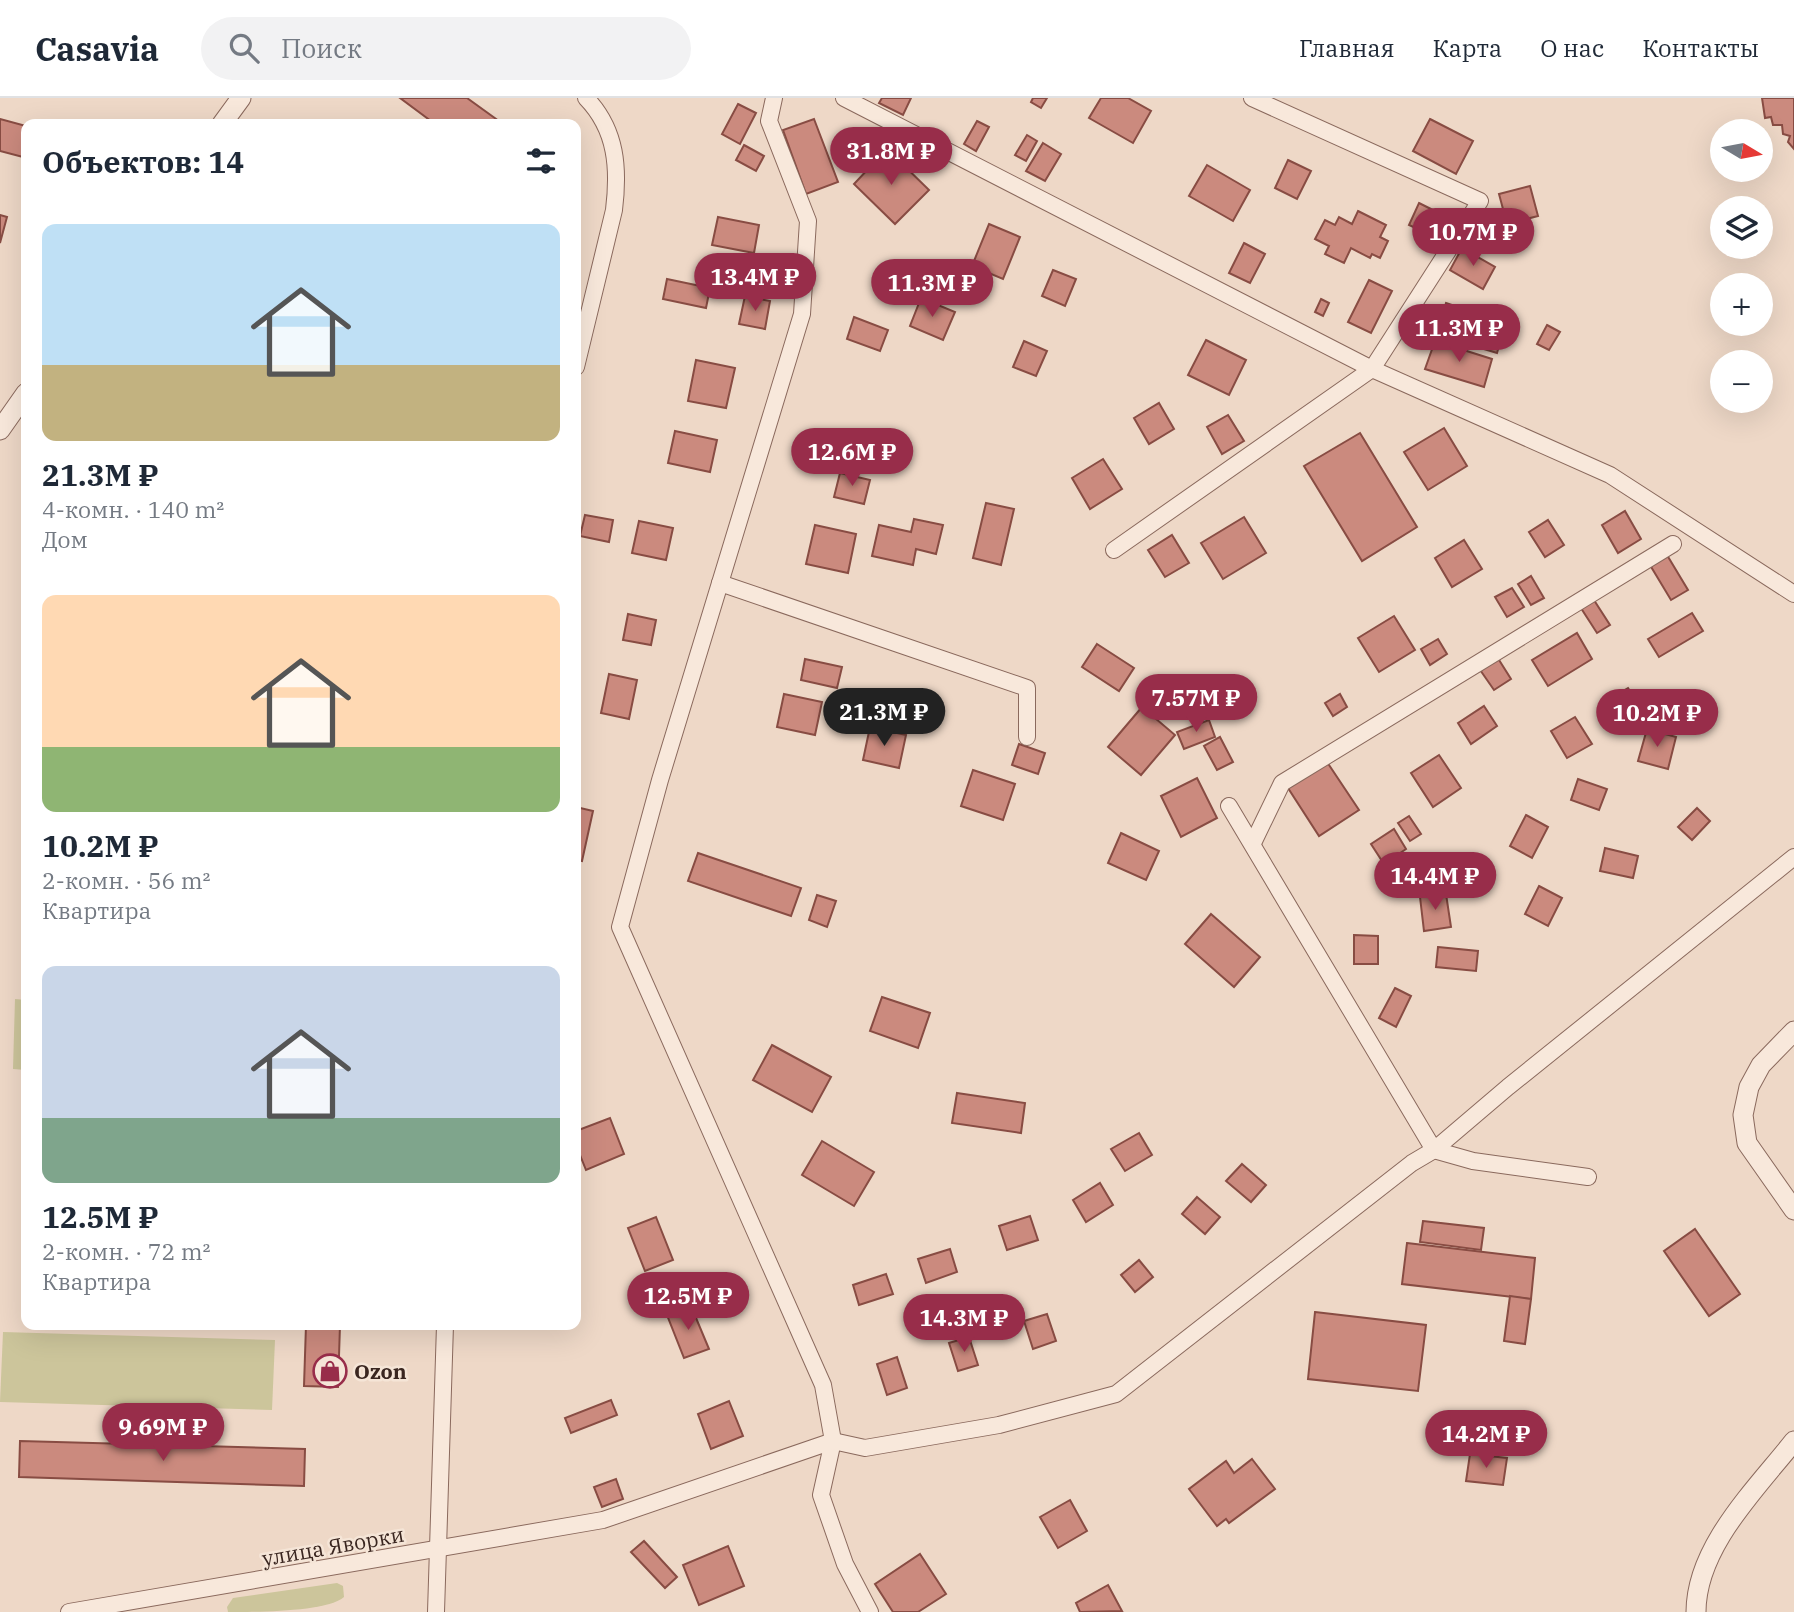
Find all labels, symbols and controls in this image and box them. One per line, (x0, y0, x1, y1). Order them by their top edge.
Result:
search box (201, 17, 691, 80)
text: Casavia (35, 27, 159, 70)
icon: search (225, 29, 263, 67)
text: Поиск (281, 31, 362, 65)
text: Главная (1299, 32, 1395, 64)
text: Карта (1433, 32, 1502, 64)
text: О нас (1540, 32, 1604, 64)
text: Контакты (1642, 32, 1759, 64)
north arrow (1710, 119, 1773, 182)
map controls (1710, 119, 1773, 413)
pin: 31.8M ₽ (826, 127, 956, 187)
text: 31.8M ₽ (846, 135, 936, 165)
text: Объектов: 14 (42, 142, 244, 181)
icon: filters (522, 142, 560, 180)
button: layers (1710, 196, 1773, 259)
pin: 10.7M ₽ (1408, 208, 1538, 268)
text: 10.7M ₽ (1428, 216, 1518, 246)
pin: 13.4M ₽ (690, 254, 820, 313)
pin: 11.3M ₽ (867, 260, 997, 319)
text: 13.4M ₽ (710, 261, 800, 291)
text: 11.3M ₽ (887, 267, 977, 297)
icon: home (238, 269, 364, 395)
button: + (1710, 273, 1773, 336)
pin: 11.3M ₽ (1394, 304, 1524, 364)
text: 11.3M ₽ (1414, 312, 1504, 342)
button: − (1710, 350, 1773, 413)
pin: 12.6M ₽ (787, 428, 917, 488)
text: 12.6M ₽ (807, 436, 897, 466)
text: 21.3M ₽ (42, 455, 159, 494)
text: 4-комн. · 140 m² (42, 494, 224, 524)
text: Дом (42, 524, 88, 554)
icon: home (238, 640, 364, 766)
pin: 7.57M ₽ (1131, 674, 1261, 734)
text: 7.57M ₽ (1151, 682, 1241, 712)
pin: 21.3M ₽ (819, 688, 949, 748)
pin: 10.2M ₽ (1592, 690, 1722, 749)
text: 21.3M ₽ (839, 696, 929, 726)
text: 10.2M ₽ (1612, 697, 1702, 727)
text: 10.2M ₽ (42, 826, 159, 865)
pin: 14.4M ₽ (1370, 852, 1500, 912)
text: 14.4M ₽ (1390, 860, 1480, 890)
text: 2-комн. · 56 m² (42, 865, 211, 895)
text: Квартира (42, 895, 151, 925)
icon: home (238, 1011, 364, 1137)
text: 12.5M ₽ (42, 1197, 159, 1236)
text: 2-комн. · 72 m² (42, 1236, 211, 1266)
text: Квартира (42, 1266, 151, 1296)
pin: 12.5M ₽ (623, 1272, 753, 1332)
text: 12.5M ₽ (643, 1280, 733, 1310)
pin: 14.3M ₽ (899, 1294, 1029, 1354)
text: 14.3M ₽ (919, 1302, 1009, 1332)
shop icon: Ozon (311, 1352, 349, 1390)
place label: Ozon (354, 1357, 407, 1385)
pin: 9.69M ₽ (98, 1404, 228, 1463)
pin: 14.2M ₽ (1421, 1410, 1551, 1470)
text: 9.69M ₽ (118, 1411, 208, 1441)
text: 14.2M ₽ (1441, 1418, 1531, 1448)
street label: улица Яворки (260, 1520, 406, 1572)

